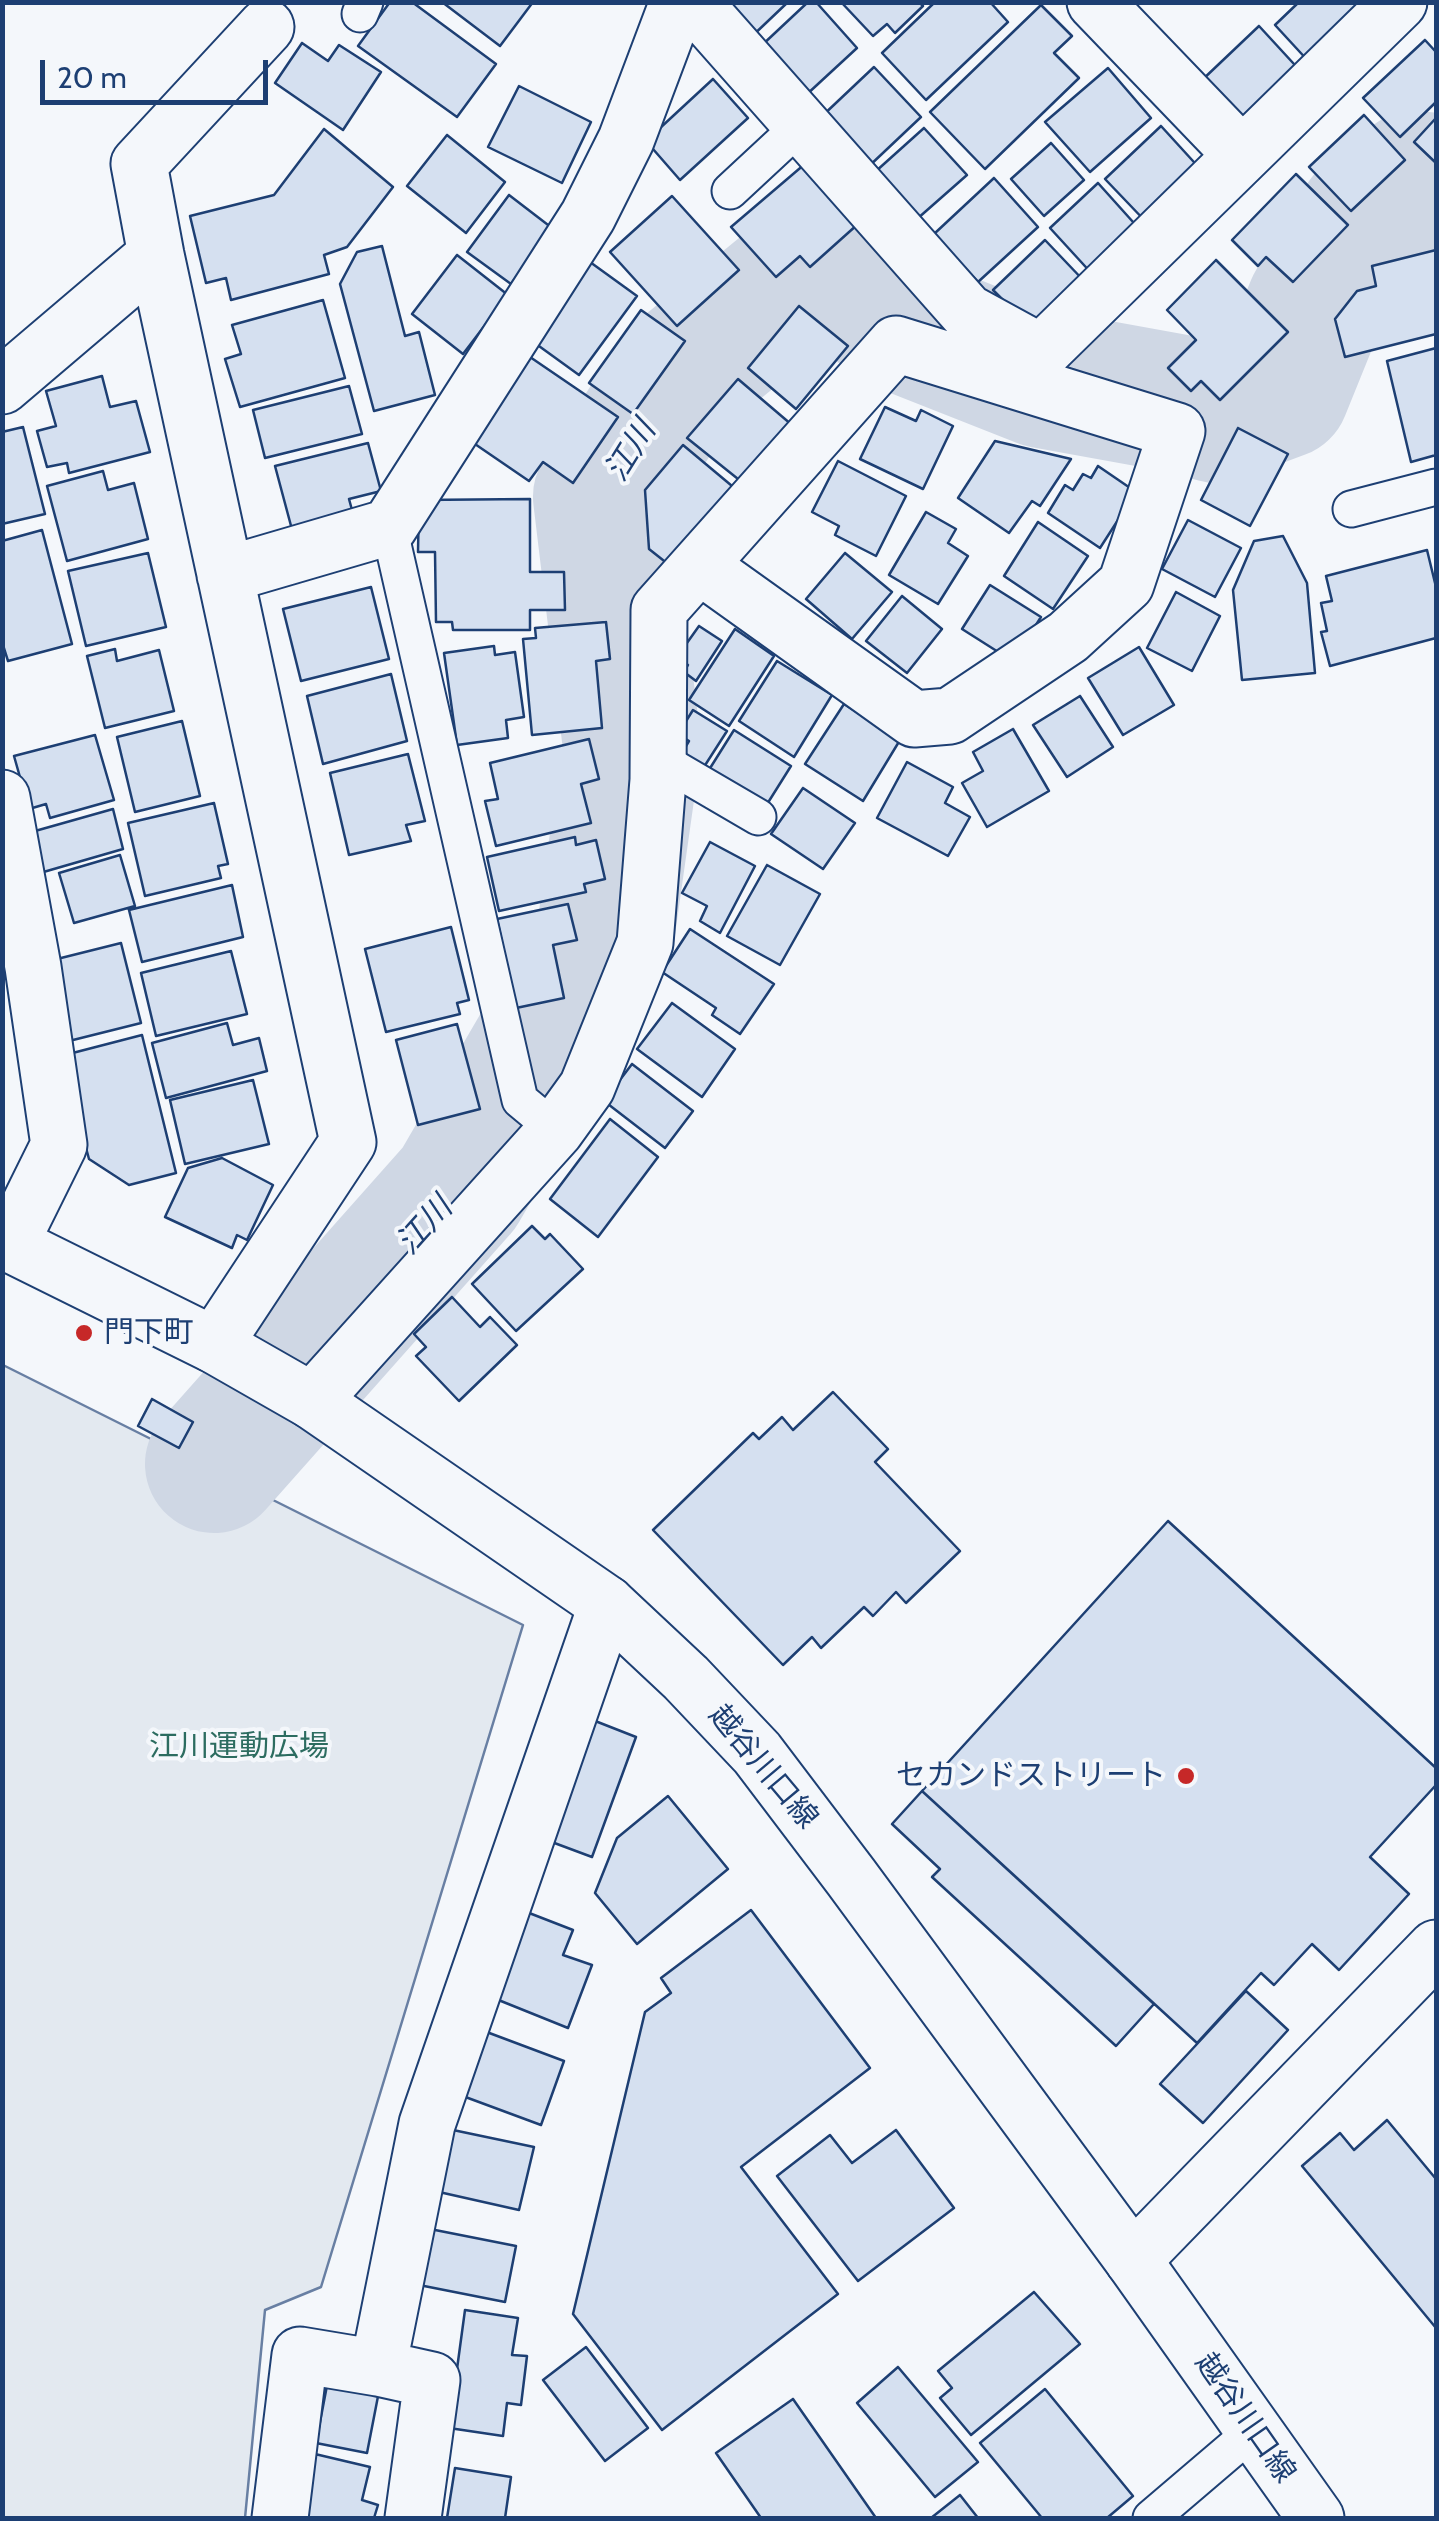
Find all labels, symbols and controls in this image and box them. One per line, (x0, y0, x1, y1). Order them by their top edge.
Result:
scale bar (45, 40, 272, 102)
text: 20 m (57, 59, 127, 96)
water label: 江川 (598, 414, 664, 488)
water label: 江川 (389, 1189, 461, 1263)
place label: 門下町 (104, 1315, 194, 1351)
marker: 門下町 (73, 1322, 95, 1344)
street label: 越谷川口線 (701, 1698, 825, 1836)
park label: 江川運動広場 (149, 1729, 329, 1765)
place label: セカンドストリート (896, 1758, 1166, 1794)
marker: セカンドストリート (1175, 1765, 1197, 1787)
street label: 越谷川口線 (1187, 2346, 1303, 2490)

